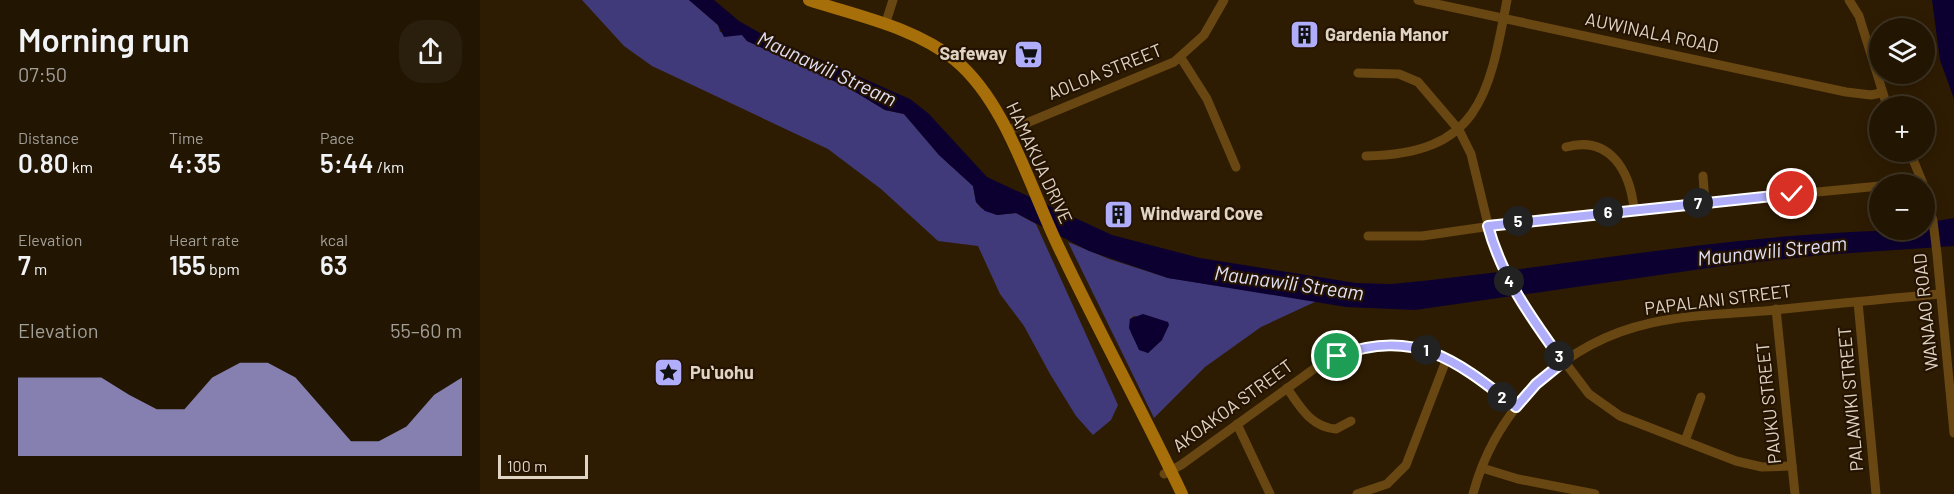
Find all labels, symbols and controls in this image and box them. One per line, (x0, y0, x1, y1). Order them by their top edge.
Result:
street label: AUWINALA ROAD (1584, 7, 1721, 57)
map controls (1869, 18, 1935, 240)
button: layers (1869, 18, 1935, 84)
text: Morning run (18, 19, 190, 59)
building icon: Gardenia Manor (1288, 19, 1320, 51)
button: share (399, 20, 462, 83)
place label: Gardenia Manor (1325, 23, 1449, 45)
water label: Maunawili Stream (754, 25, 901, 111)
supermarket icon: Safeway (1012, 38, 1044, 70)
street label: AOLOA STREET (1044, 38, 1165, 104)
place label: Safeway (939, 42, 1007, 64)
text: 07:50 (18, 62, 67, 86)
button: + (1869, 96, 1935, 162)
street label: HAMAKUA DRIVE (1002, 98, 1078, 227)
text: Distance (18, 128, 79, 147)
text: Time (169, 128, 204, 147)
text: Pace (320, 128, 354, 147)
text: 0.80 (18, 147, 69, 178)
text: 4:35 (169, 147, 221, 178)
text: 5:44 (320, 147, 373, 178)
text: km (69, 157, 93, 176)
text: /km (373, 157, 404, 176)
pin (1766, 168, 1817, 219)
button: − (1869, 174, 1935, 240)
icon: check (1775, 177, 1808, 210)
pin: 7 (1683, 188, 1713, 218)
text: 7 (1694, 193, 1702, 212)
pin: 6 (1593, 197, 1623, 227)
building icon: Windward Cove (1103, 198, 1135, 230)
place label: Windward Cove (1140, 202, 1263, 224)
text: 6 (1604, 202, 1612, 221)
pin: 5 (1503, 206, 1533, 236)
text: 5 (1514, 211, 1522, 230)
text: Elevation (18, 230, 82, 249)
text: Heart rate (169, 230, 239, 249)
text: kcal (320, 230, 348, 249)
water label: Maunawili Stream (1696, 230, 1848, 270)
text: 7 (18, 249, 31, 280)
text: 155 (169, 249, 206, 280)
text: 63 (320, 249, 348, 280)
street label: WANAAO ROAD (1908, 252, 1942, 372)
text: m (31, 259, 47, 278)
text: bpm (206, 259, 240, 278)
water label: Maunawili Stream (1213, 260, 1365, 304)
pin: 4 (1494, 266, 1524, 296)
text: 4 (1504, 271, 1514, 290)
street label: PAPALANI STREET (1643, 279, 1793, 319)
text: Elevation (18, 318, 99, 342)
text: 55–60 m (390, 318, 462, 342)
street label: PALAWIKI STREET (1833, 326, 1867, 472)
pin (1311, 330, 1362, 381)
pin: 1 (1411, 335, 1441, 365)
icon: arrive (1320, 339, 1353, 372)
text: 1 (1423, 340, 1429, 359)
pin: 3 (1544, 341, 1574, 371)
street label: PAUKU STREET (1751, 341, 1785, 465)
text: 3 (1555, 346, 1563, 365)
street label: AKOAKOA STREET (1168, 354, 1297, 456)
place icon: Puʻuohu (653, 357, 685, 389)
place label: Puʻuohu (690, 361, 754, 383)
pin: 2 (1487, 382, 1517, 412)
text: 2 (1498, 387, 1506, 406)
scale bar (498, 452, 588, 480)
text: 100 m (507, 456, 547, 475)

